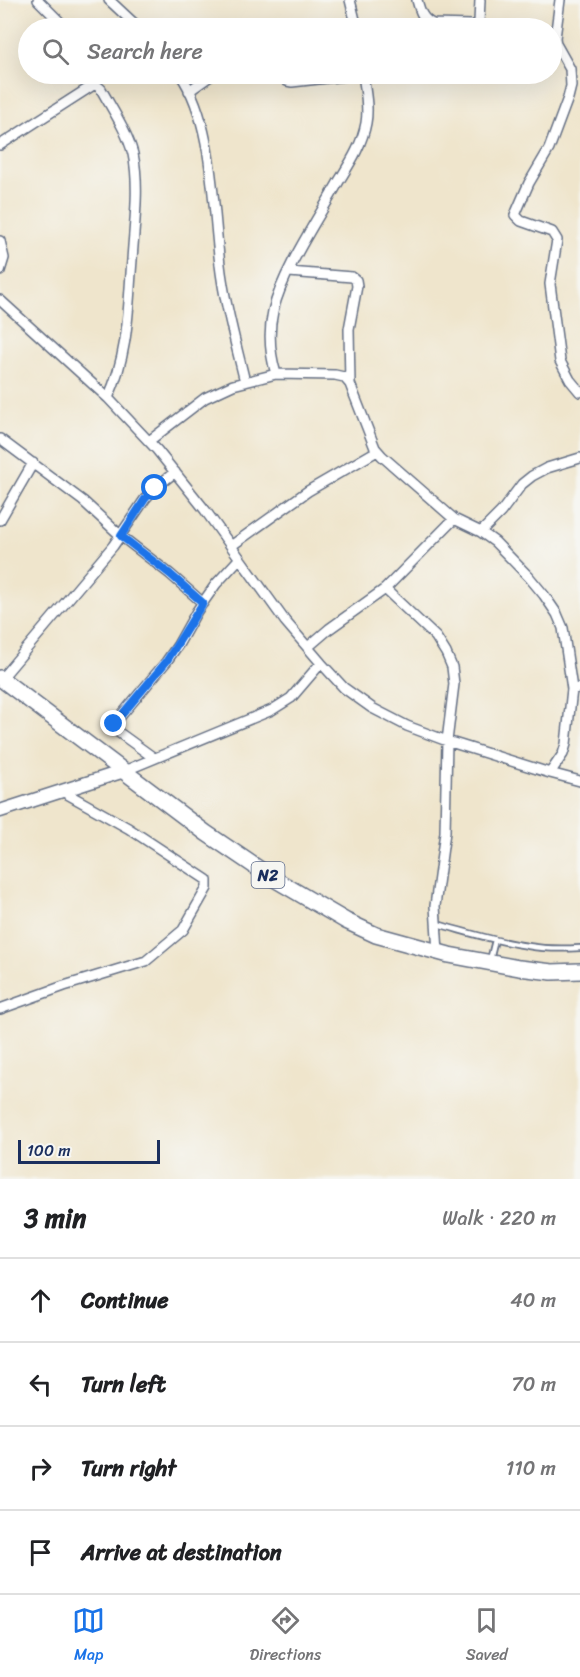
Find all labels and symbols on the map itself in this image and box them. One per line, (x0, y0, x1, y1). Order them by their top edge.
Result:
route start (141, 474, 167, 500)
route end (100, 710, 126, 736)
road number: N2 (252, 862, 284, 888)
scale bar (18, 1137, 160, 1164)

